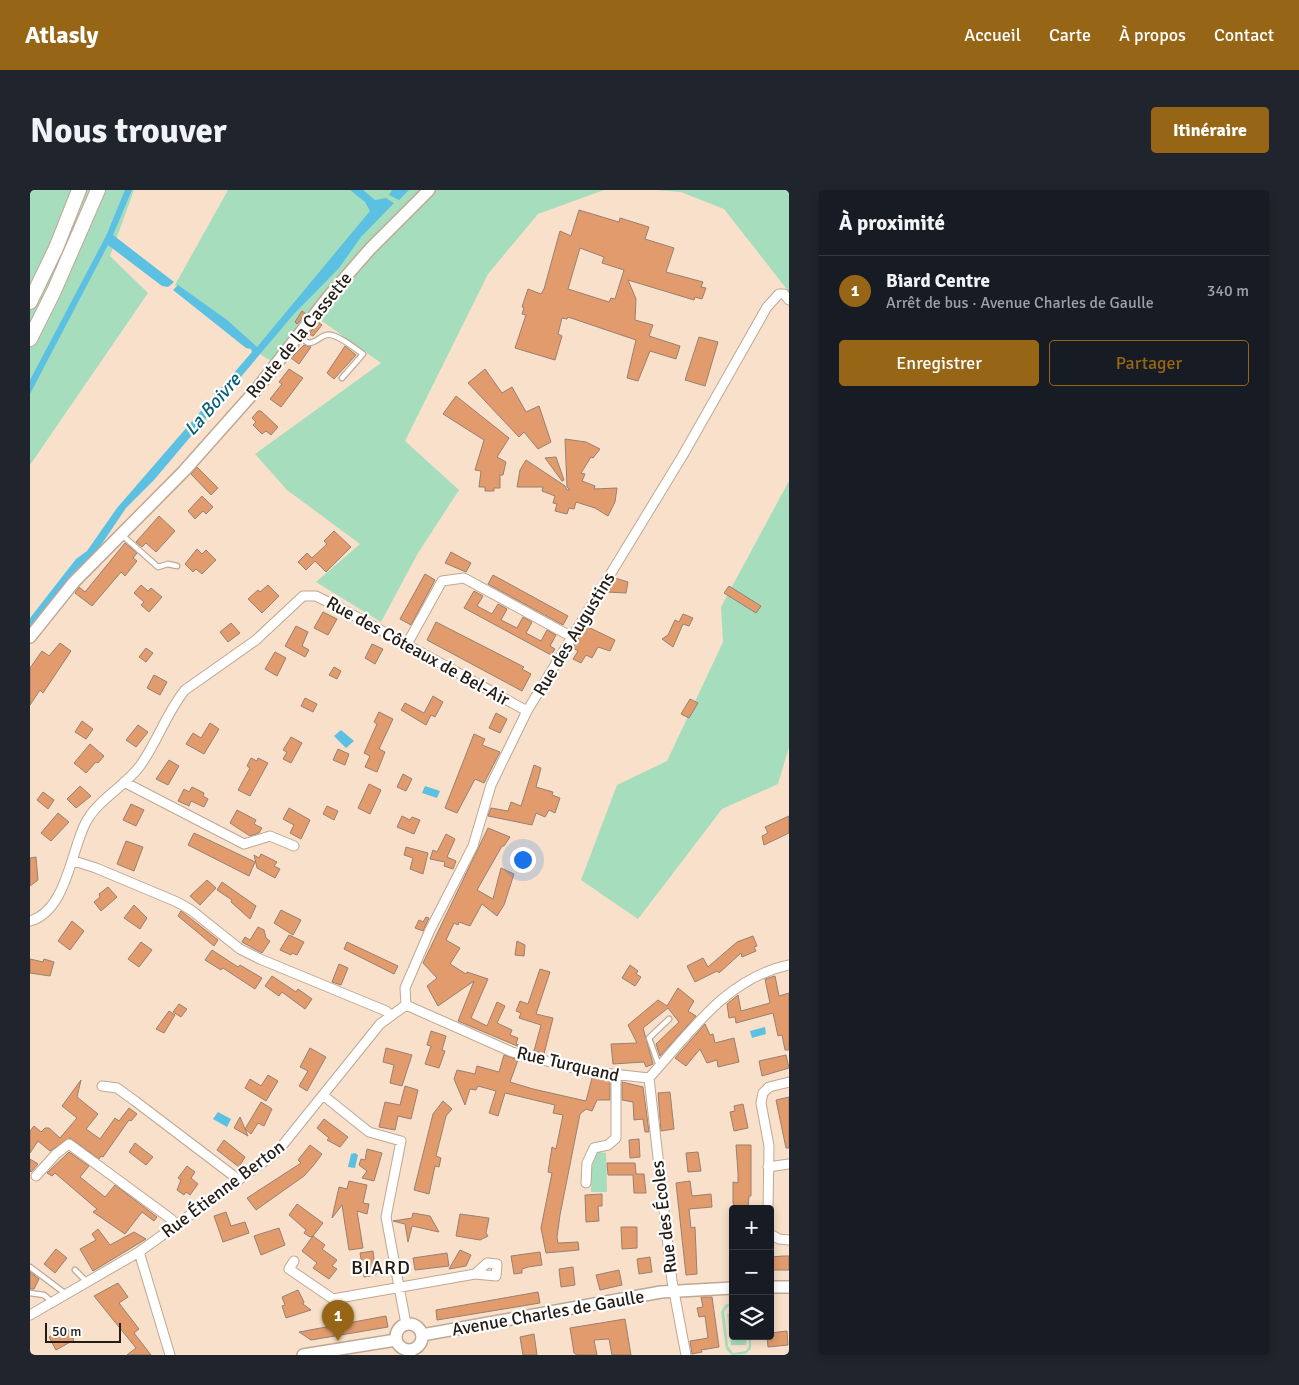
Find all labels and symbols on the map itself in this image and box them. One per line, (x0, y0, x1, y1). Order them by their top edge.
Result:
street label: Route de la Cassette (241, 268, 357, 402)
water label: La Boivre (179, 367, 247, 441)
street label: Rue des Augustins (528, 568, 620, 700)
street label: Rue des Côteaux de Bel-Air (322, 591, 514, 711)
your location (510, 847, 536, 873)
street label: Rue Turquand (515, 1042, 621, 1086)
street label: Rue Étienne Berton (157, 1136, 289, 1242)
street label: Rue des Écoles (646, 1159, 682, 1275)
district label: BIARD (351, 1255, 411, 1280)
street label: Avenue Charles de Gaulle (450, 1285, 646, 1341)
pin: 1 (322, 1300, 354, 1341)
scale bar (45, 1320, 121, 1343)

